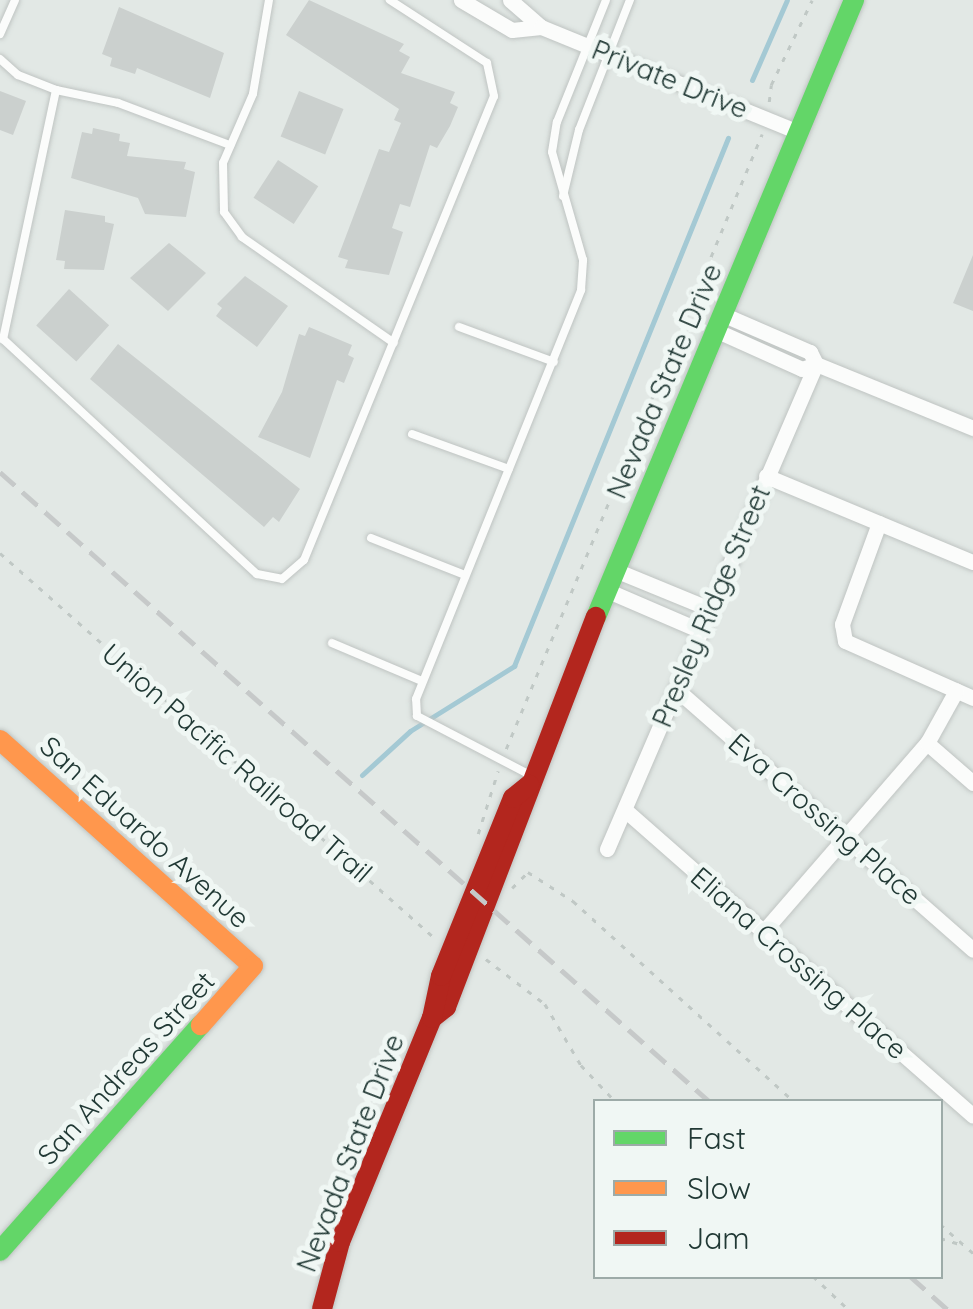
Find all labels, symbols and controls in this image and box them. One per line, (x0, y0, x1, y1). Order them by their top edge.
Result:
street label: Private Drive (587, 32, 753, 126)
street label: Nevada State Drive (599, 259, 729, 503)
street label: Presley Ridge Street (645, 480, 777, 732)
street label: Union Pacific Railroad Trail (95, 636, 379, 890)
street label: Eva Crossing Place (722, 726, 928, 912)
street label: San Eduardo Avenue (33, 729, 257, 935)
street label: Eliana Crossing Place (684, 860, 914, 1066)
street label: San Andreas Street (30, 965, 222, 1171)
street label: Nevada State Drive (289, 1029, 411, 1277)
legend (593, 1099, 943, 1279)
text: Fast (687, 1119, 746, 1157)
text: Slow (687, 1169, 751, 1207)
text: Jam (687, 1219, 750, 1257)

